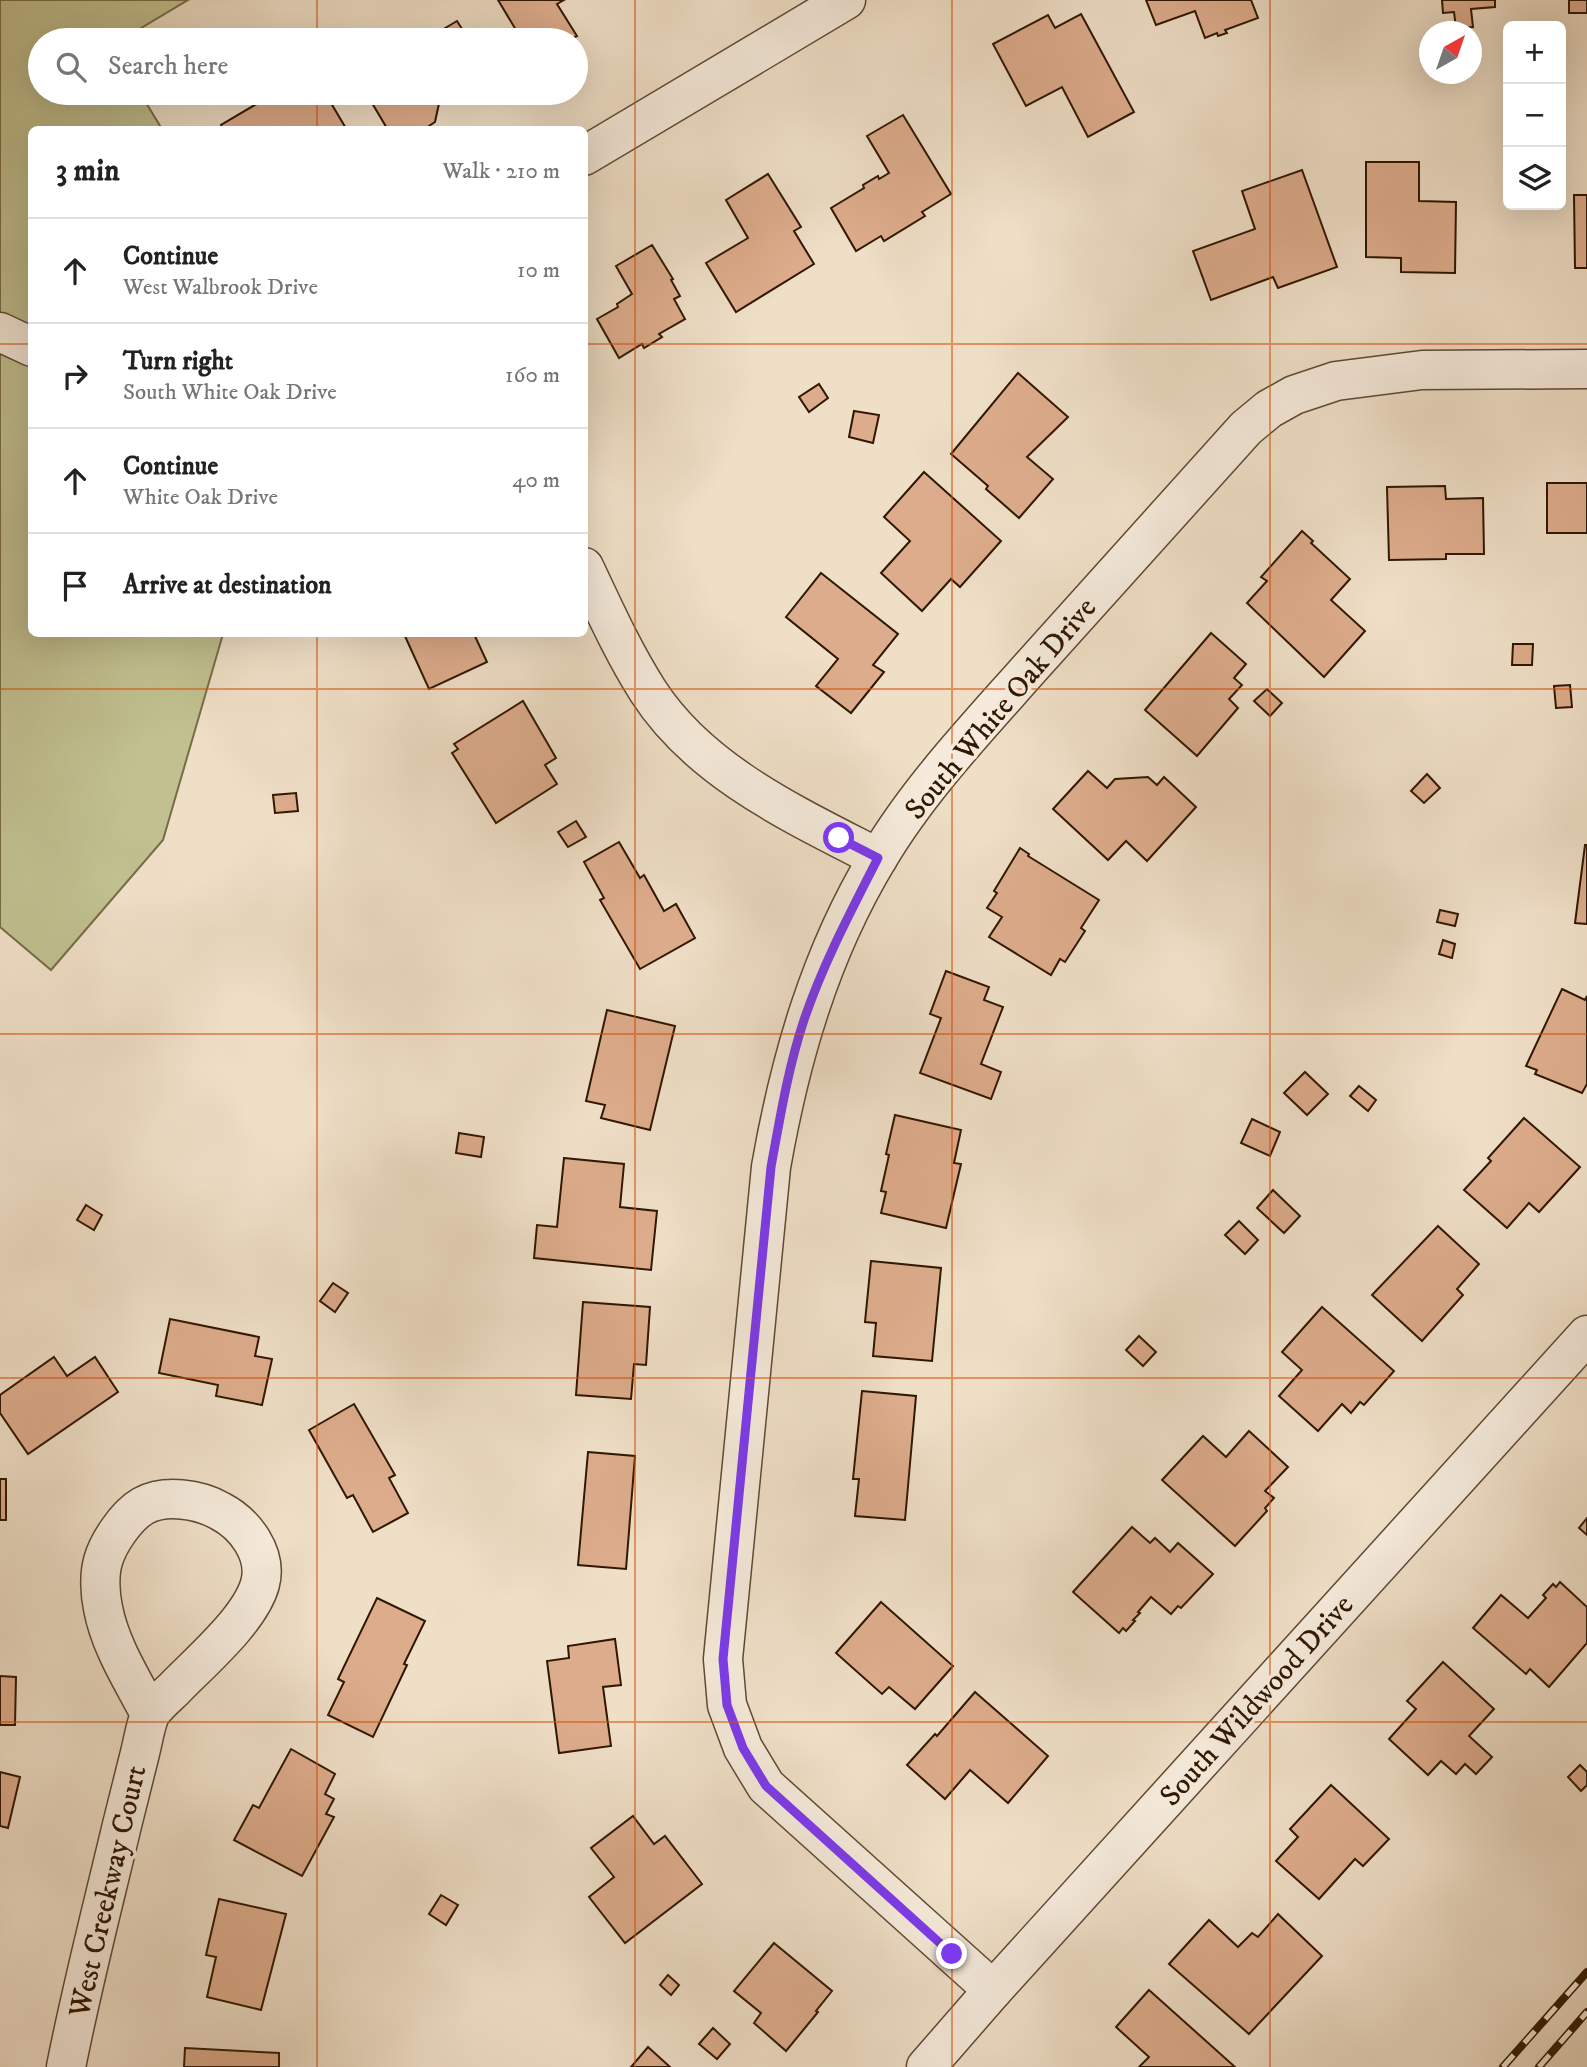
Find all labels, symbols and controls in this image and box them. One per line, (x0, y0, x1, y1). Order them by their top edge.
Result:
north arrow (1419, 21, 1482, 84)
map controls (1503, 21, 1566, 210)
button: + (1503, 21, 1566, 84)
search box (28, 28, 588, 105)
icon: search (52, 48, 90, 86)
text: Search here (108, 50, 228, 83)
button: − (1503, 84, 1566, 147)
button: layers (1503, 147, 1566, 210)
text: 3 min (56, 153, 120, 190)
text: Walk · 210 m (443, 157, 560, 186)
text: Continue (123, 240, 218, 273)
icon: ahead (56, 252, 94, 290)
text: 10 m (517, 256, 560, 285)
text: West Walbrook Drive (123, 273, 318, 302)
text: Turn right (123, 345, 233, 378)
icon: right (56, 357, 94, 395)
text: 160 m (505, 361, 560, 390)
text: South White Oak Drive (123, 378, 337, 407)
text: Continue (123, 450, 218, 483)
icon: ahead (56, 462, 94, 500)
text: 40 m (512, 466, 560, 495)
text: White Oak Drive (123, 483, 278, 512)
icon: arrive (56, 567, 94, 605)
text: Arrive at destination (123, 569, 332, 602)
street label: South White Oak Drive (897, 590, 1105, 828)
route start (823, 822, 854, 853)
street label: South Wildwood Drive (1152, 1587, 1362, 1815)
street label: West Creekway Court (61, 1762, 155, 2022)
route end (936, 1938, 967, 1969)

